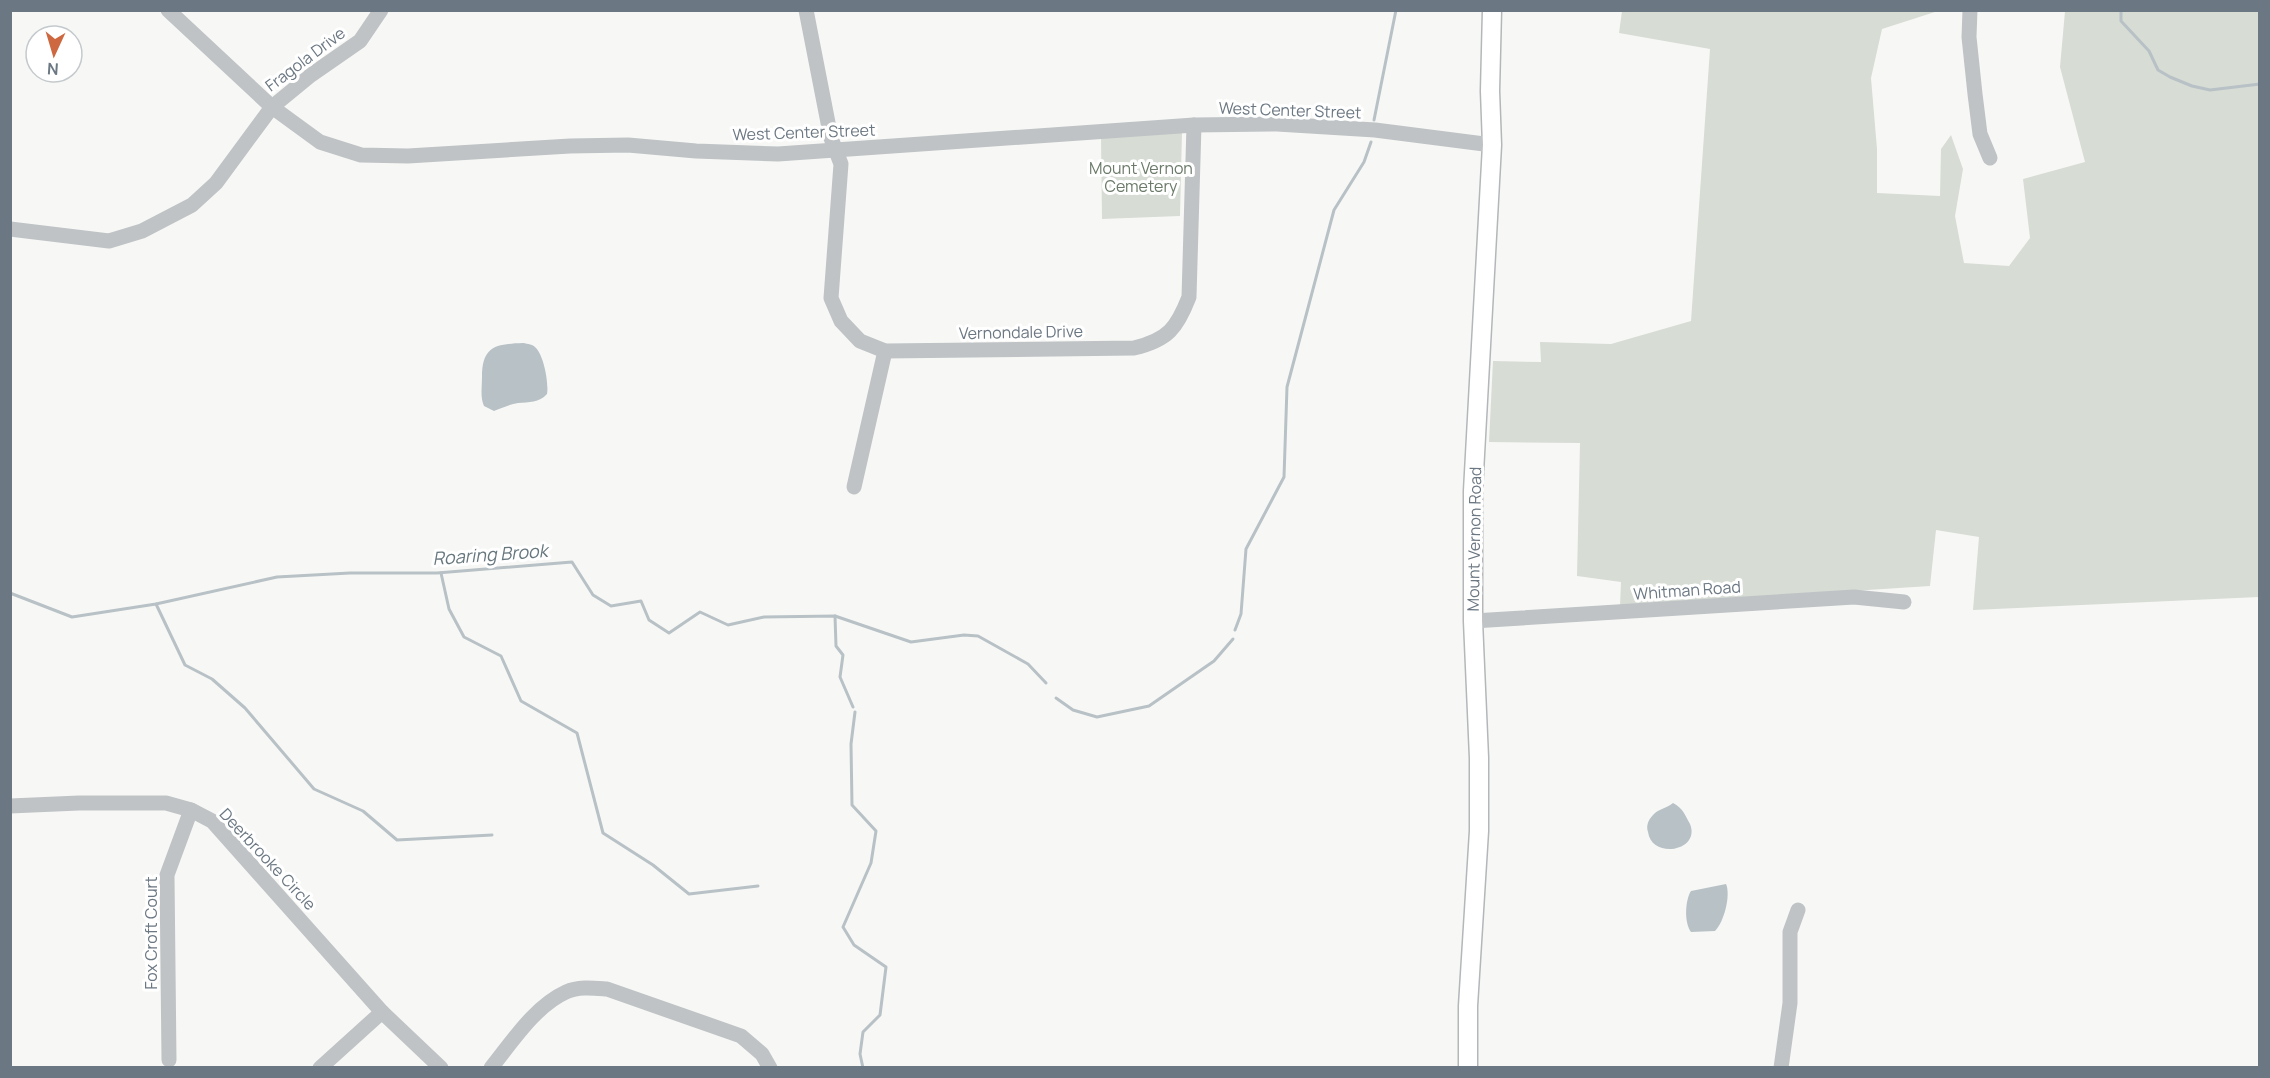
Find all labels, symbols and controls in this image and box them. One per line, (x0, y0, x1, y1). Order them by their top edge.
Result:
street label: Fragola Drive (261, 22, 349, 96)
north arrow (24, 24, 84, 84)
text: N (46, 58, 59, 80)
street label: West Center Street (1218, 97, 1362, 123)
street label: West Center Street (732, 119, 876, 145)
park label: Mount Vernon Cemetery (1089, 157, 1193, 197)
street label: Vernondale Drive (959, 320, 1083, 344)
street label: Mount Vernon Road (1462, 466, 1486, 612)
water label: Roaring Brook (432, 538, 551, 570)
street label: Whitman Road (1633, 575, 1741, 605)
street label: Deerbrooke Circle (215, 803, 321, 915)
street label: Fox Croft Court (140, 876, 162, 990)

